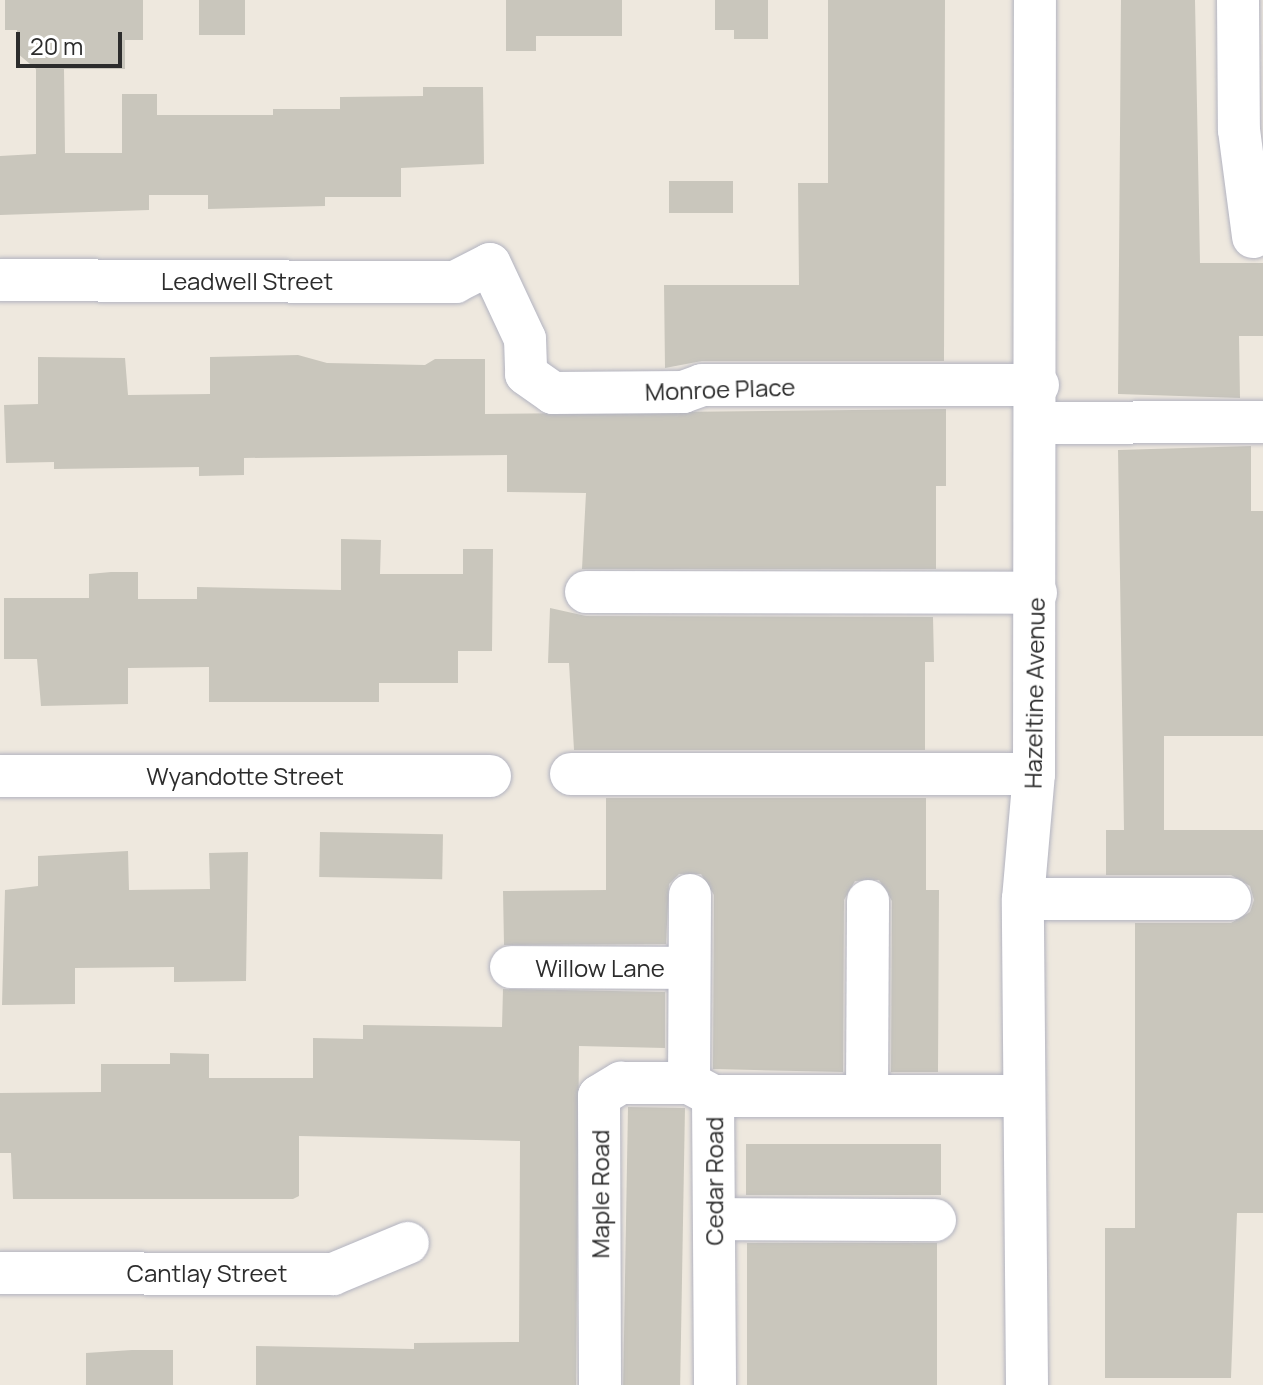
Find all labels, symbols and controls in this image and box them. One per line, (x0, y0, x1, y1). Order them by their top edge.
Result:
scale bar (20, 16, 126, 66)
text: 20 m (30, 29, 83, 62)
street label: Leadwell Street (161, 267, 333, 295)
street label: Monroe Place (644, 372, 796, 406)
street label: Hazeltine Avenue (1018, 597, 1050, 789)
street label: Wyandotte Street (146, 762, 344, 790)
street label: Willow Lane (535, 954, 665, 982)
street label: Cedar Road (700, 1116, 728, 1246)
street label: Maple Road (586, 1129, 614, 1259)
street label: Cantlay Street (127, 1259, 287, 1287)

